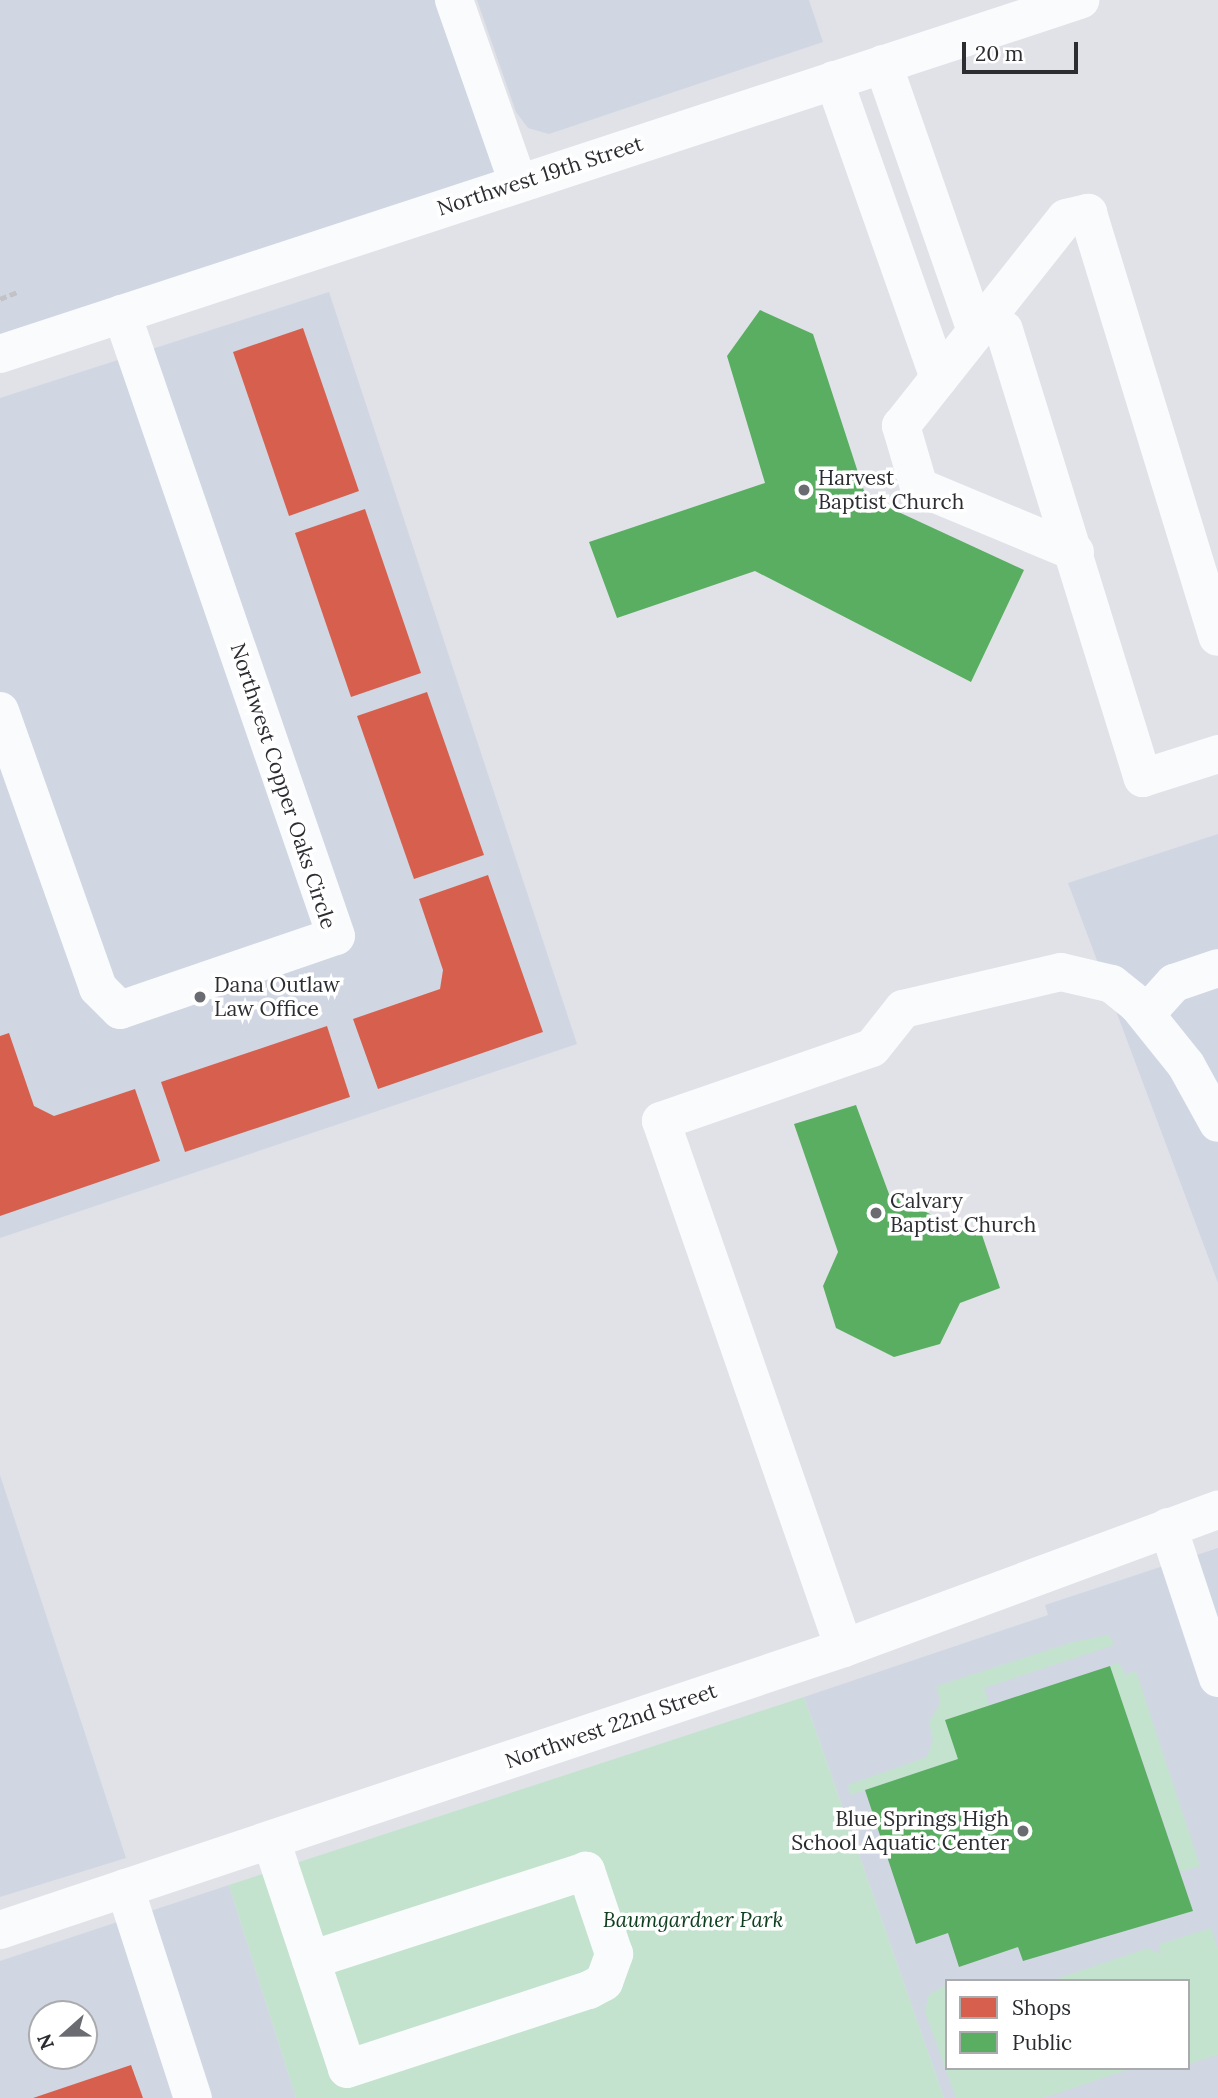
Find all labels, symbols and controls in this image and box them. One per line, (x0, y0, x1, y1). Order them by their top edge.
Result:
scale bar (966, 28, 1082, 72)
text: 20 m (975, 40, 1024, 67)
street label: Northwest 19th Street (434, 131, 646, 221)
place label: Harvest Baptist Church (818, 465, 964, 515)
marker: Harvest Baptist Church (796, 482, 812, 498)
street label: Northwest Copper Oaks Circle (225, 640, 341, 932)
place label: Dana Outlaw Law Office (214, 972, 340, 1022)
marker: Dana Outlaw Law Office (192, 989, 208, 1005)
place label: Calvary Baptist Church (890, 1188, 1036, 1238)
marker: Calvary Baptist Church (868, 1205, 884, 1221)
street label: Northwest 22nd Street (502, 1678, 720, 1774)
place label: Blue Springs High School Aquatic Center (791, 1806, 1009, 1856)
marker: Blue Springs High School Aquatic Center (1015, 1823, 1031, 1839)
park label: Baumgardner Park (603, 1907, 783, 1933)
legend (945, 1979, 1190, 2070)
text: Shops (1012, 1994, 1071, 2021)
north arrow (28, 2000, 98, 2070)
text: Public (1012, 2029, 1072, 2056)
text: N (31, 2031, 59, 2053)

